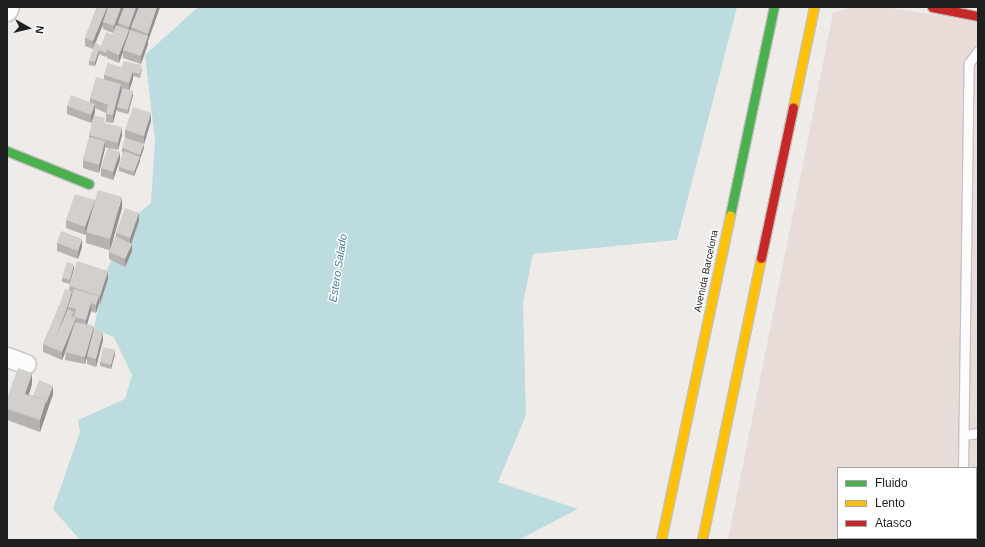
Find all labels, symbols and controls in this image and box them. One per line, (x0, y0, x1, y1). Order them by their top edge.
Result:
north arrow (8, 8, 48, 48)
text: N (33, 25, 46, 34)
street label: Avenida Barcelona (691, 229, 721, 313)
water label: Estero Salado (326, 233, 350, 303)
legend (837, 467, 977, 539)
text: Fluido (875, 476, 908, 490)
text: Lento (875, 496, 905, 510)
text: Atasco (875, 516, 912, 530)

